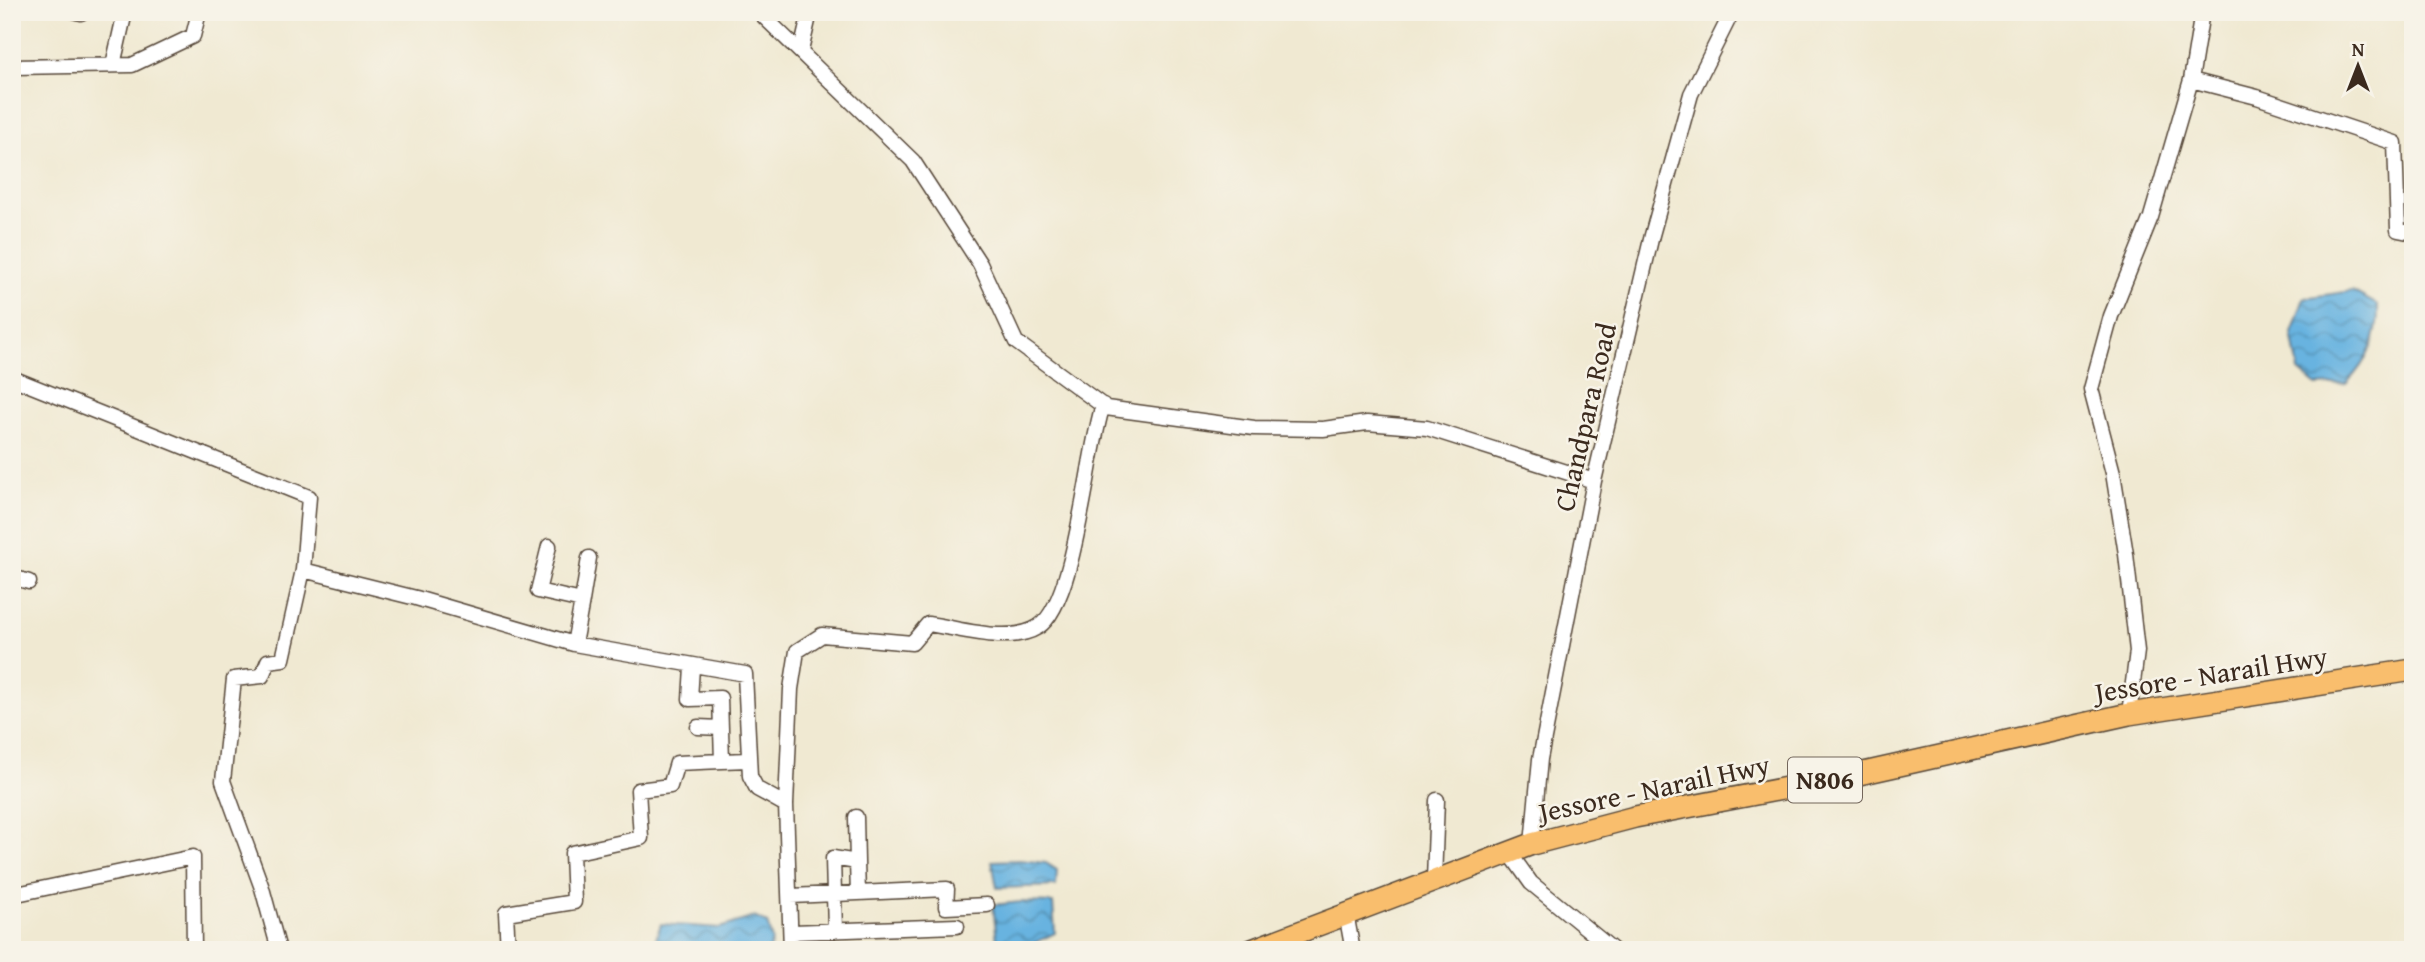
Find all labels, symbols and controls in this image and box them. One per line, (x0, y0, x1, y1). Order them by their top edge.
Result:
north arrow (2324, 32, 2394, 102)
text: N (2352, 35, 2365, 63)
street label: Chandpara Road (1543, 318, 1626, 515)
street label: Jessore - Narail Hwy (2089, 635, 2330, 713)
street label: Jessore - Narail Hwy (1532, 743, 1773, 833)
road number: N806 (1788, 758, 1862, 802)

